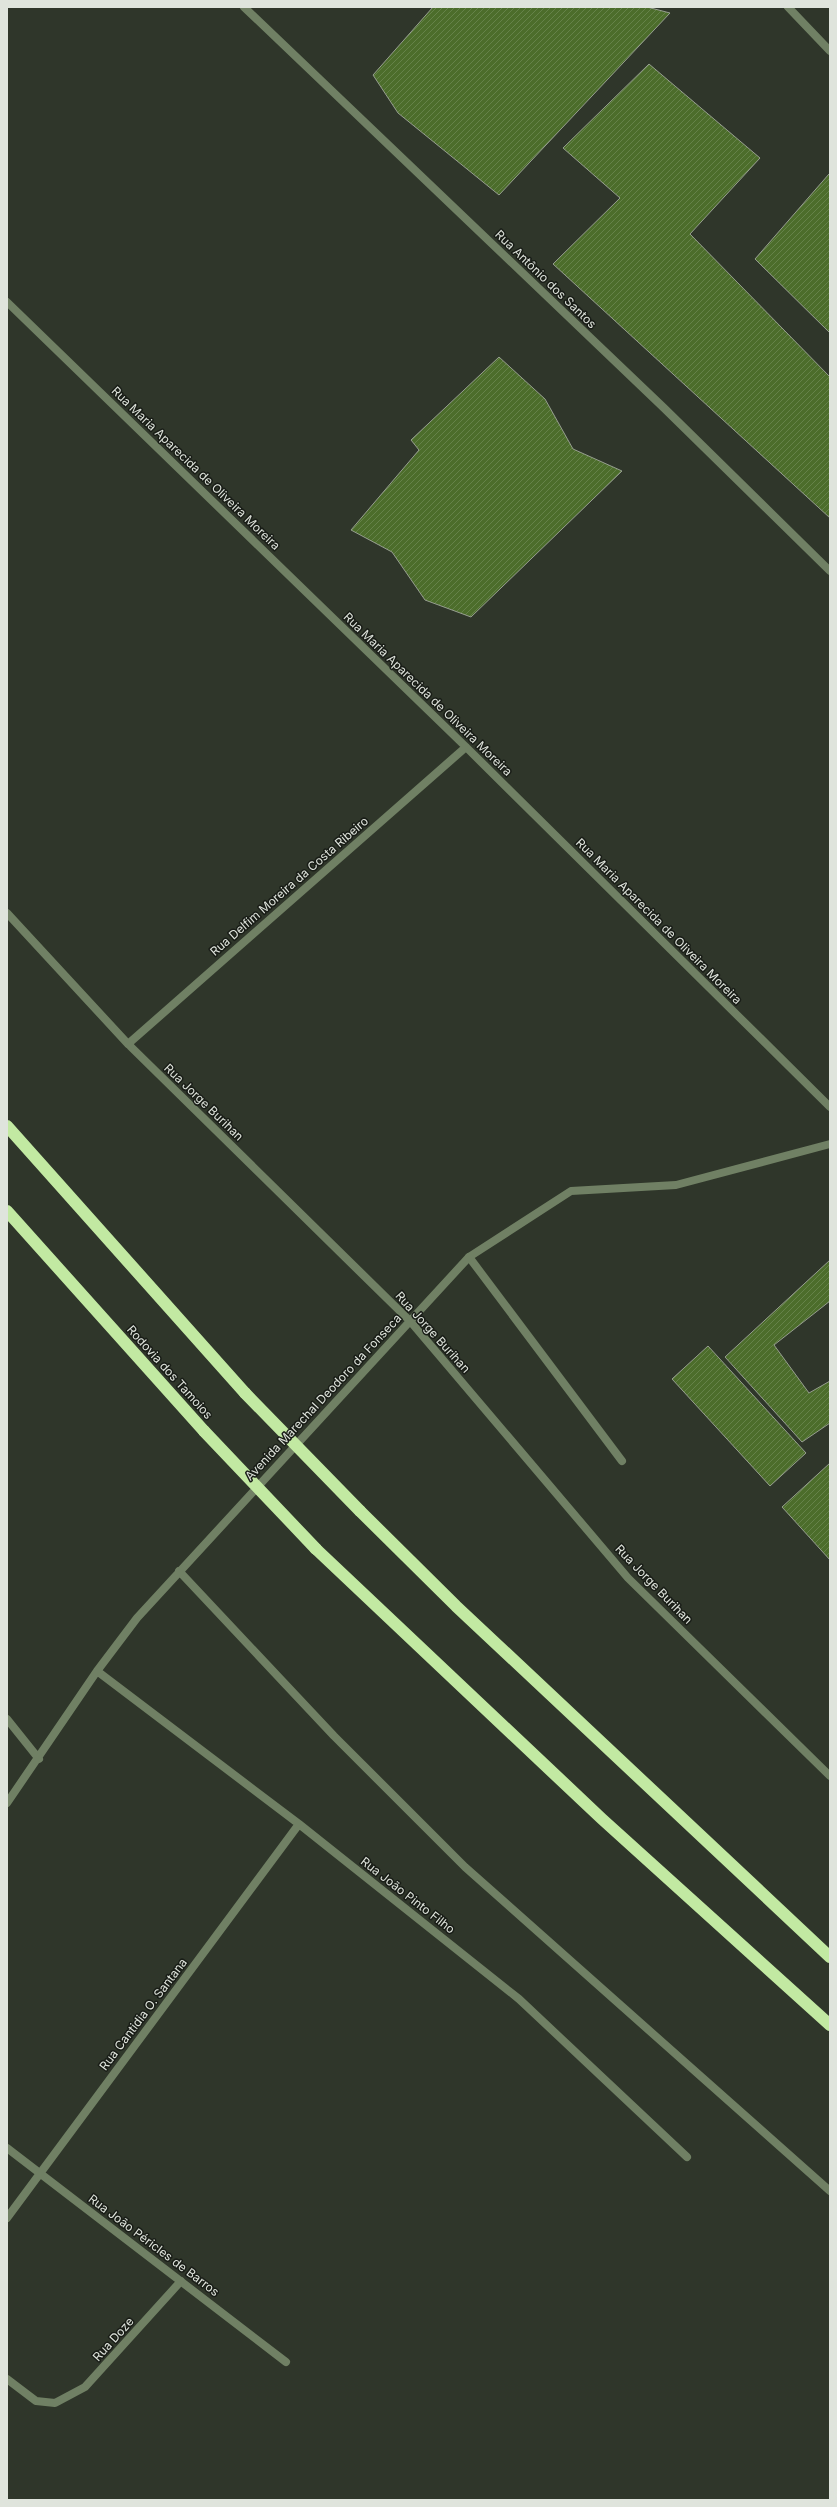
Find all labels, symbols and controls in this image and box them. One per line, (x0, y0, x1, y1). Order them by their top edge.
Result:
street label: Rua Antônio dos Santos (492, 227, 600, 331)
street label: Rua Maria Aparecida de Oliveira Moreira (109, 383, 283, 553)
street label: Rua Maria Aparecida de Oliveira Moreira (341, 609, 515, 779)
street label: Rua Delfim Moreira da Costa Ribeiro (207, 813, 371, 959)
street label: Rua Maria Aparecida de Oliveira Moreira (573, 835, 745, 1007)
street label: Rua Jorge Burihan (161, 1060, 247, 1144)
street label: Rua Jorge Burihan (392, 1288, 474, 1376)
street label: Avenida Marechal Deodoro da Fonseca (242, 1311, 404, 1483)
street label: Rodovia dos Tamoios (124, 1322, 216, 1422)
street label: Rua Jorge Burihan (612, 1541, 696, 1627)
street label: Rua João Pinto Filho (358, 1853, 458, 1937)
street label: Rua Cantidia O. Santana (96, 1955, 190, 2073)
street label: Rua João Péricles de Barros (86, 2191, 222, 2299)
street label: Rua Doze (89, 2314, 137, 2364)

